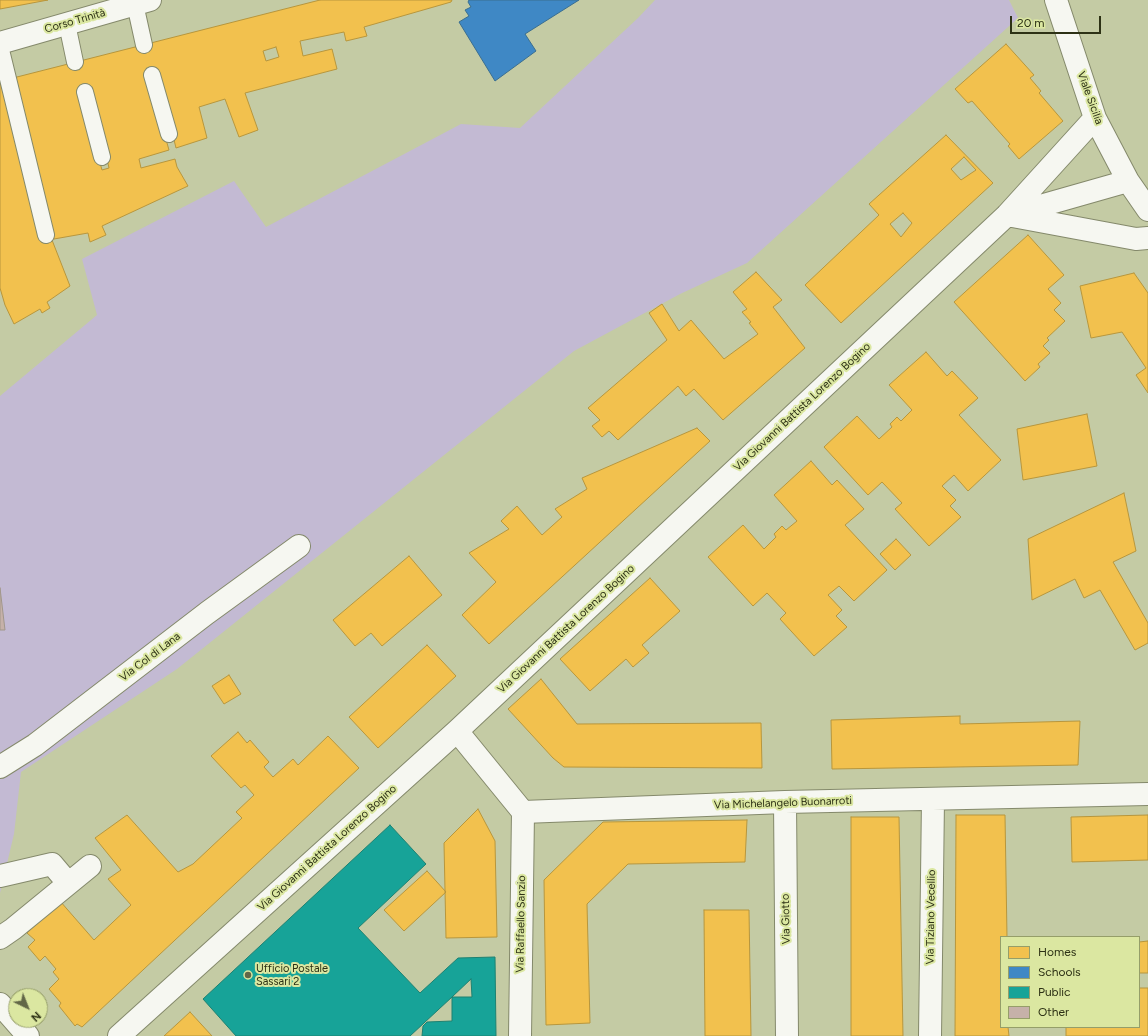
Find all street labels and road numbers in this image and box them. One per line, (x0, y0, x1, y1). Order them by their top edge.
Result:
street label: Corso Trinità (43, 6, 107, 36)
street label: Viale Sicilia (1074, 70, 1106, 126)
street label: Via Giovanni Battista Lorenzo Bogino (731, 340, 873, 474)
street label: Via Giovanni Battista Lorenzo Bogino (495, 562, 637, 696)
street label: Via Col di Lana (117, 630, 183, 684)
street label: Via Giovanni Battista Lorenzo Bogino (255, 782, 399, 914)
street label: Via Michelangelo Buonarroti (714, 794, 852, 812)
street label: Via Tiziano Vecellio (924, 869, 938, 965)
street label: Via Raffaello Sanzio (514, 875, 528, 973)
street label: Via Giotto (779, 894, 793, 944)

